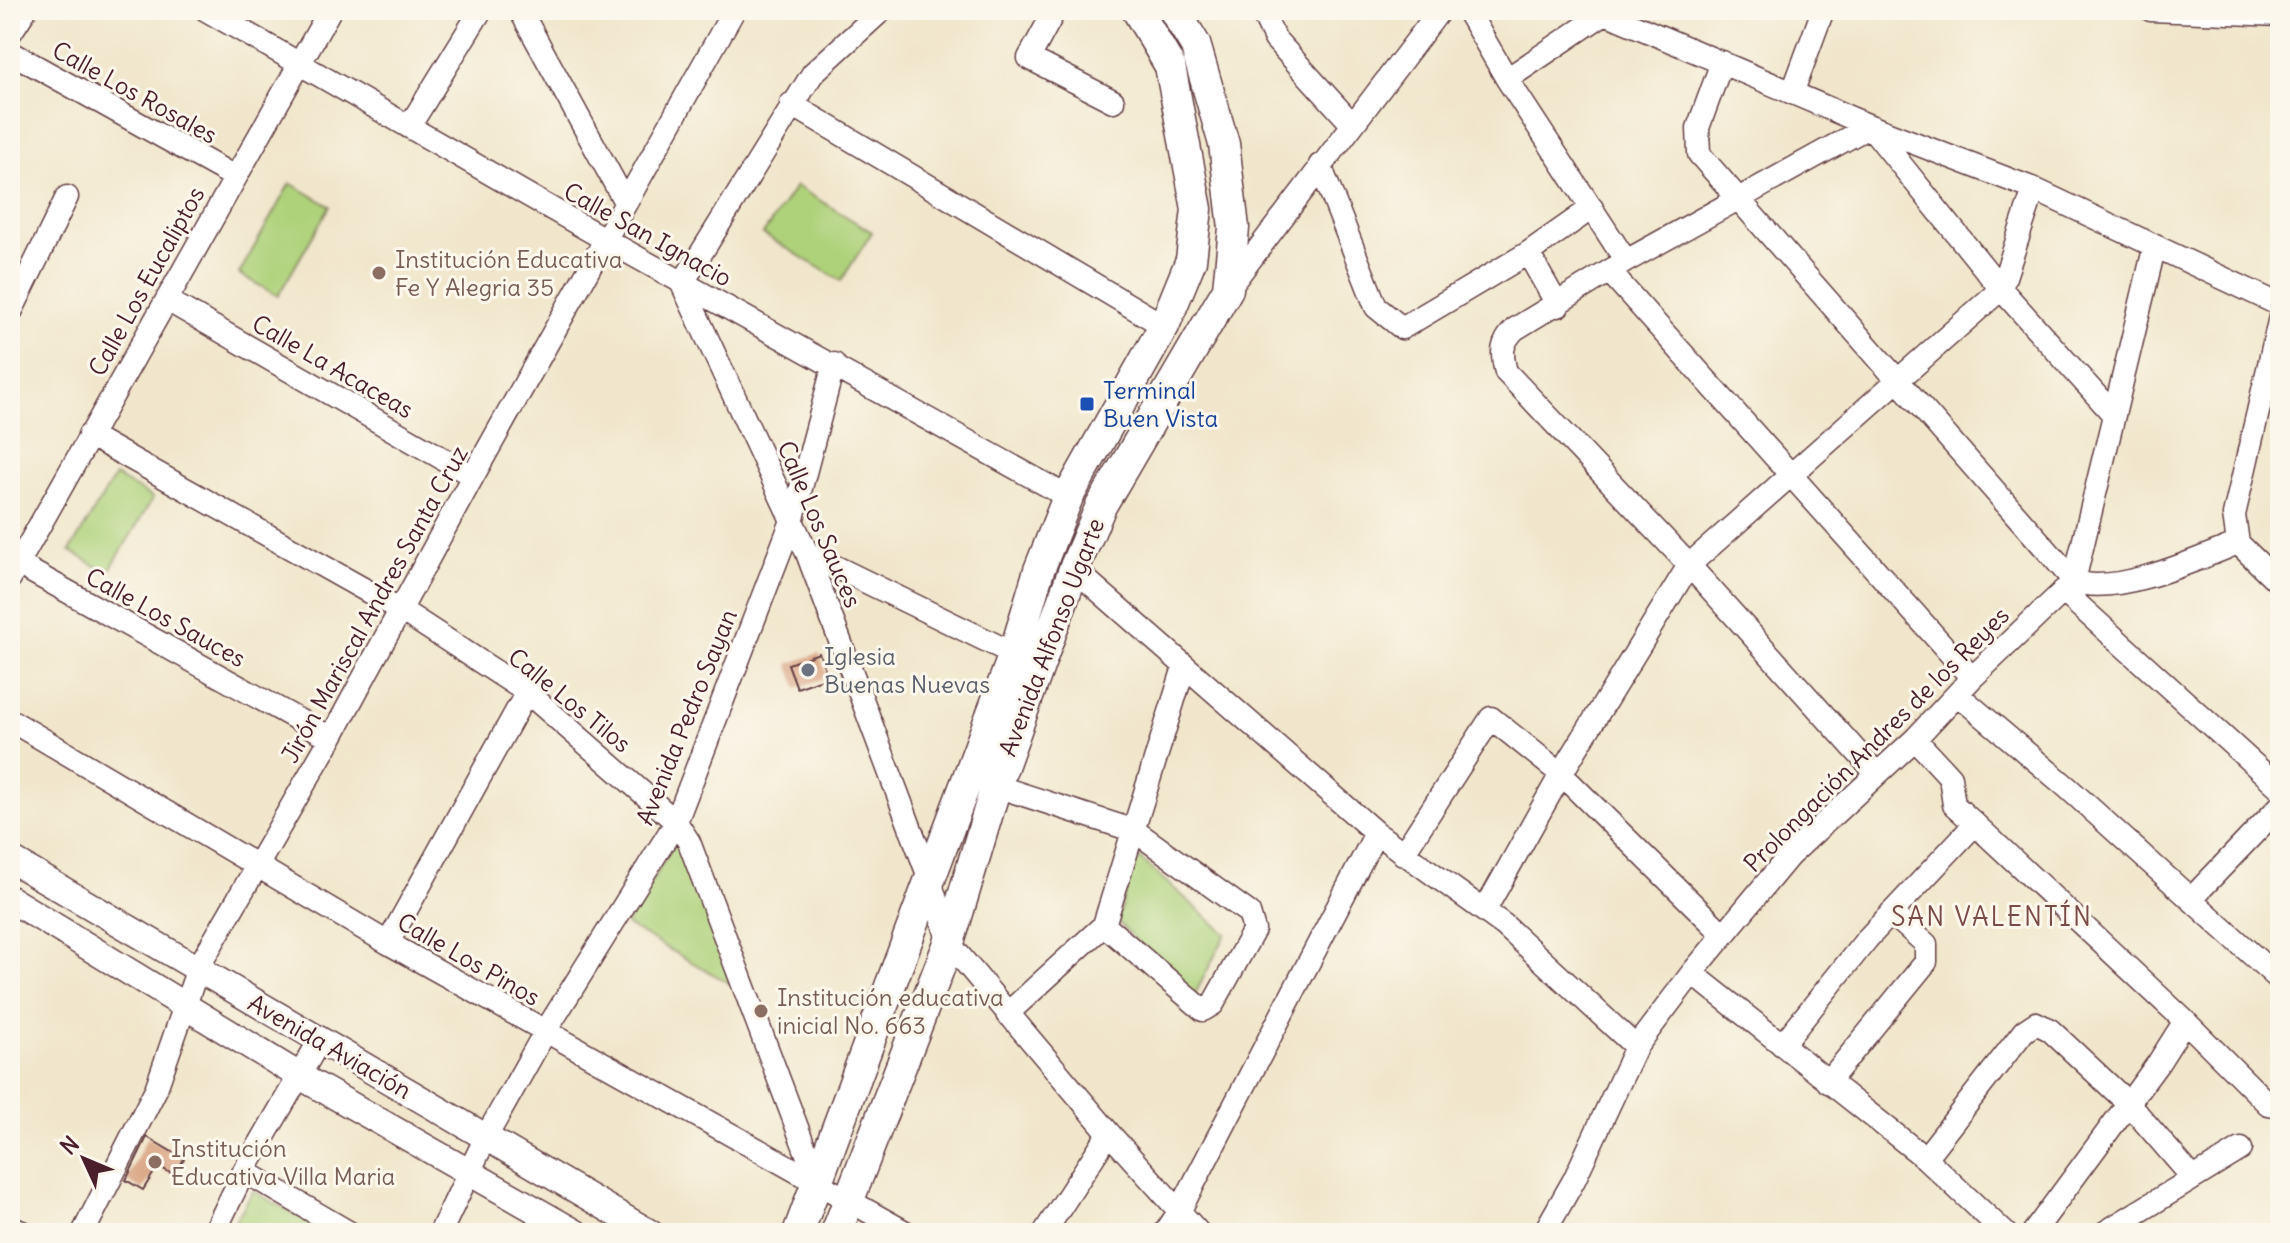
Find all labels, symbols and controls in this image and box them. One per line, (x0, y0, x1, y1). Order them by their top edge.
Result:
street label: Calle Los Rosales (47, 34, 223, 150)
street label: Calle San Ignacio (559, 175, 737, 293)
street label: Calle Los Eucaliptos (82, 181, 210, 381)
place label: Institución Educativa Fe Y Alegria 35 (395, 244, 622, 302)
marker: Institución Educativa Fe Y Alegria 35 (370, 264, 388, 282)
street label: Calle La Acaceas (247, 308, 419, 424)
place label: Terminal Buen Vista (1103, 375, 1218, 433)
marker: Terminal Buen Vista (1078, 395, 1096, 413)
street label: Calle Los Sauces (771, 436, 869, 612)
street label: Jirón Mariscal Andres Santa Cruz (274, 440, 474, 768)
street label: Avenida Alfonso Ugarte (992, 514, 1110, 760)
street label: Calle Los Sauces (81, 561, 251, 673)
street label: Prolongación Andres de los Reyes (1737, 600, 2015, 878)
street label: Avenida Pedro Sayan (629, 605, 743, 829)
street label: Calle Los Tilos (503, 641, 637, 759)
place label: Iglesia Buenas Nuevas (824, 641, 990, 699)
marker: Iglesia Buenas Nuevas (799, 661, 817, 679)
district label: SAN VALENTÍN (1891, 899, 2093, 933)
street label: Calle Los Pinos (392, 906, 546, 1012)
place label: Institución educativa inicial No. 663 (777, 982, 1004, 1040)
street label: Avenida Aviación (243, 987, 417, 1105)
marker: Institución educativa inicial No. 663 (752, 1002, 770, 1020)
north arrow (44, 1119, 124, 1199)
text: N (54, 1130, 85, 1160)
place label: Institución Educativa Villa Maria (171, 1133, 395, 1191)
marker: Institución Educativa Villa Maria (146, 1153, 164, 1171)

